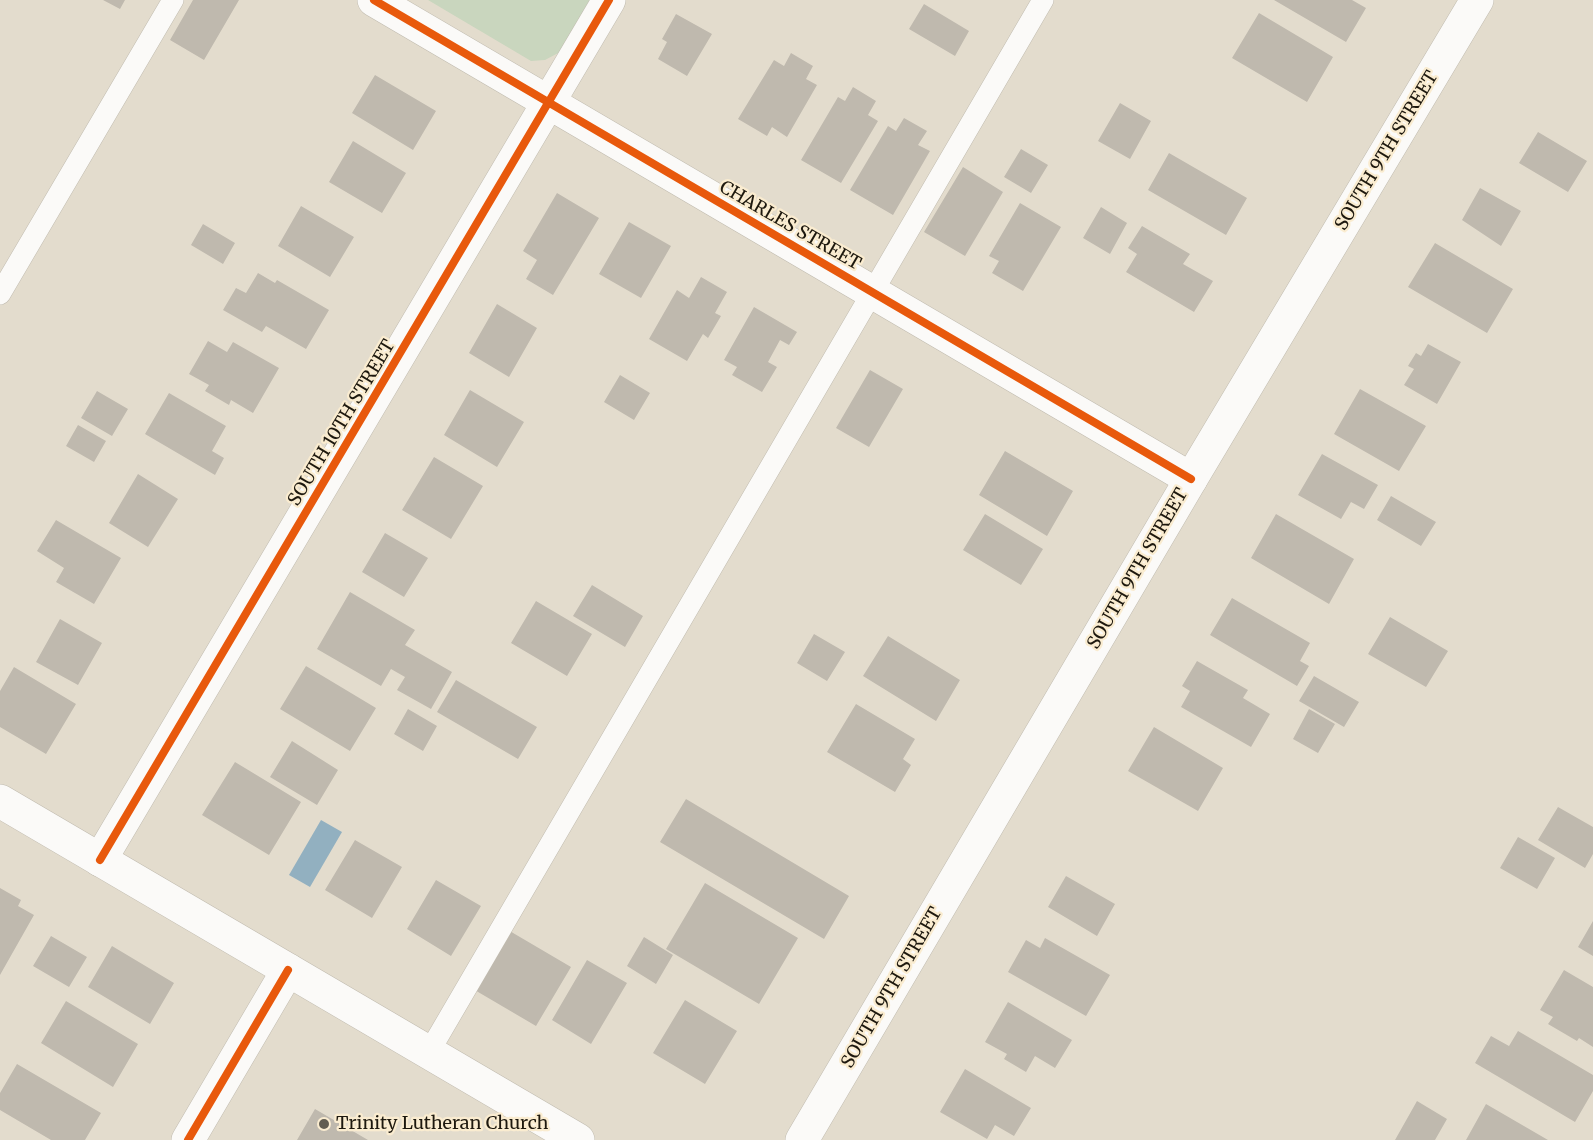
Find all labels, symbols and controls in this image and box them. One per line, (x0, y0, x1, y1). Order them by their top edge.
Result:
street label: SOUTH 9TH STREET (1331, 67, 1443, 235)
street label: CHARLES STREET (715, 177, 865, 275)
street label: SOUTH 10TH STREET (284, 336, 400, 510)
street label: SOUTH 9TH STREET (1083, 485, 1193, 653)
street label: SOUTH 9TH STREET (837, 904, 947, 1072)
place label: Trinity Lutheran Church (336, 1113, 548, 1135)
marker: Trinity Lutheran Church (317, 1117, 331, 1131)

